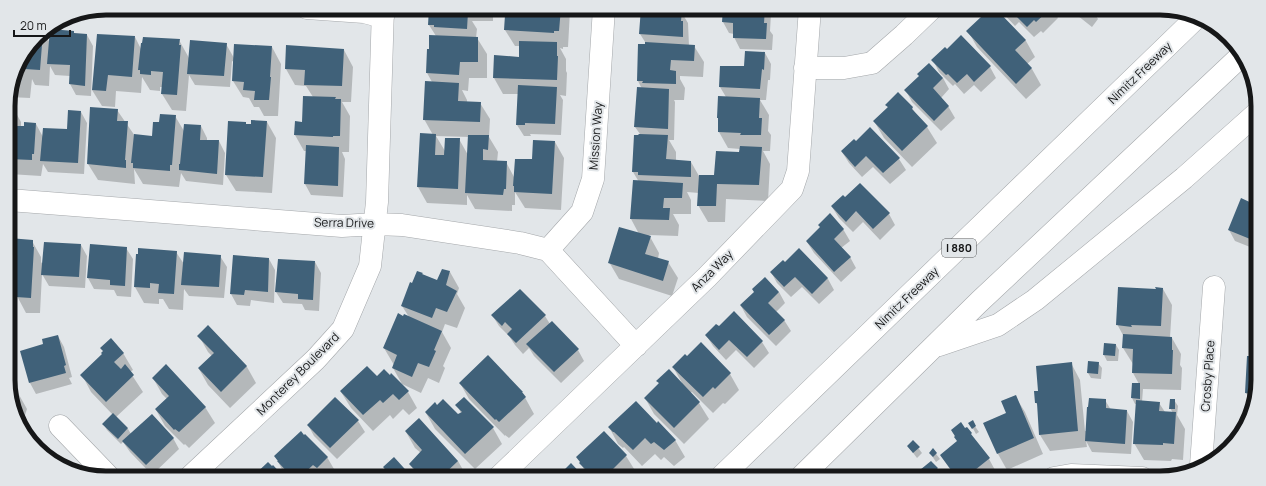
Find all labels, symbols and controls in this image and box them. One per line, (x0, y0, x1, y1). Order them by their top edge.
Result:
scale bar (14, 12, 70, 38)
text: 20 m (20, 17, 47, 34)
street label: Nimitz Freeway (1104, 37, 1176, 108)
street label: Mission Way (585, 101, 606, 171)
street label: Serra Drive (314, 213, 374, 232)
road number: I 880 (942, 239, 976, 257)
street label: Anza Way (687, 245, 737, 295)
street label: Nimitz Freeway (871, 262, 943, 333)
street label: Monterey Boulevard (253, 329, 343, 419)
street label: Crosby Place (1197, 340, 1218, 412)

